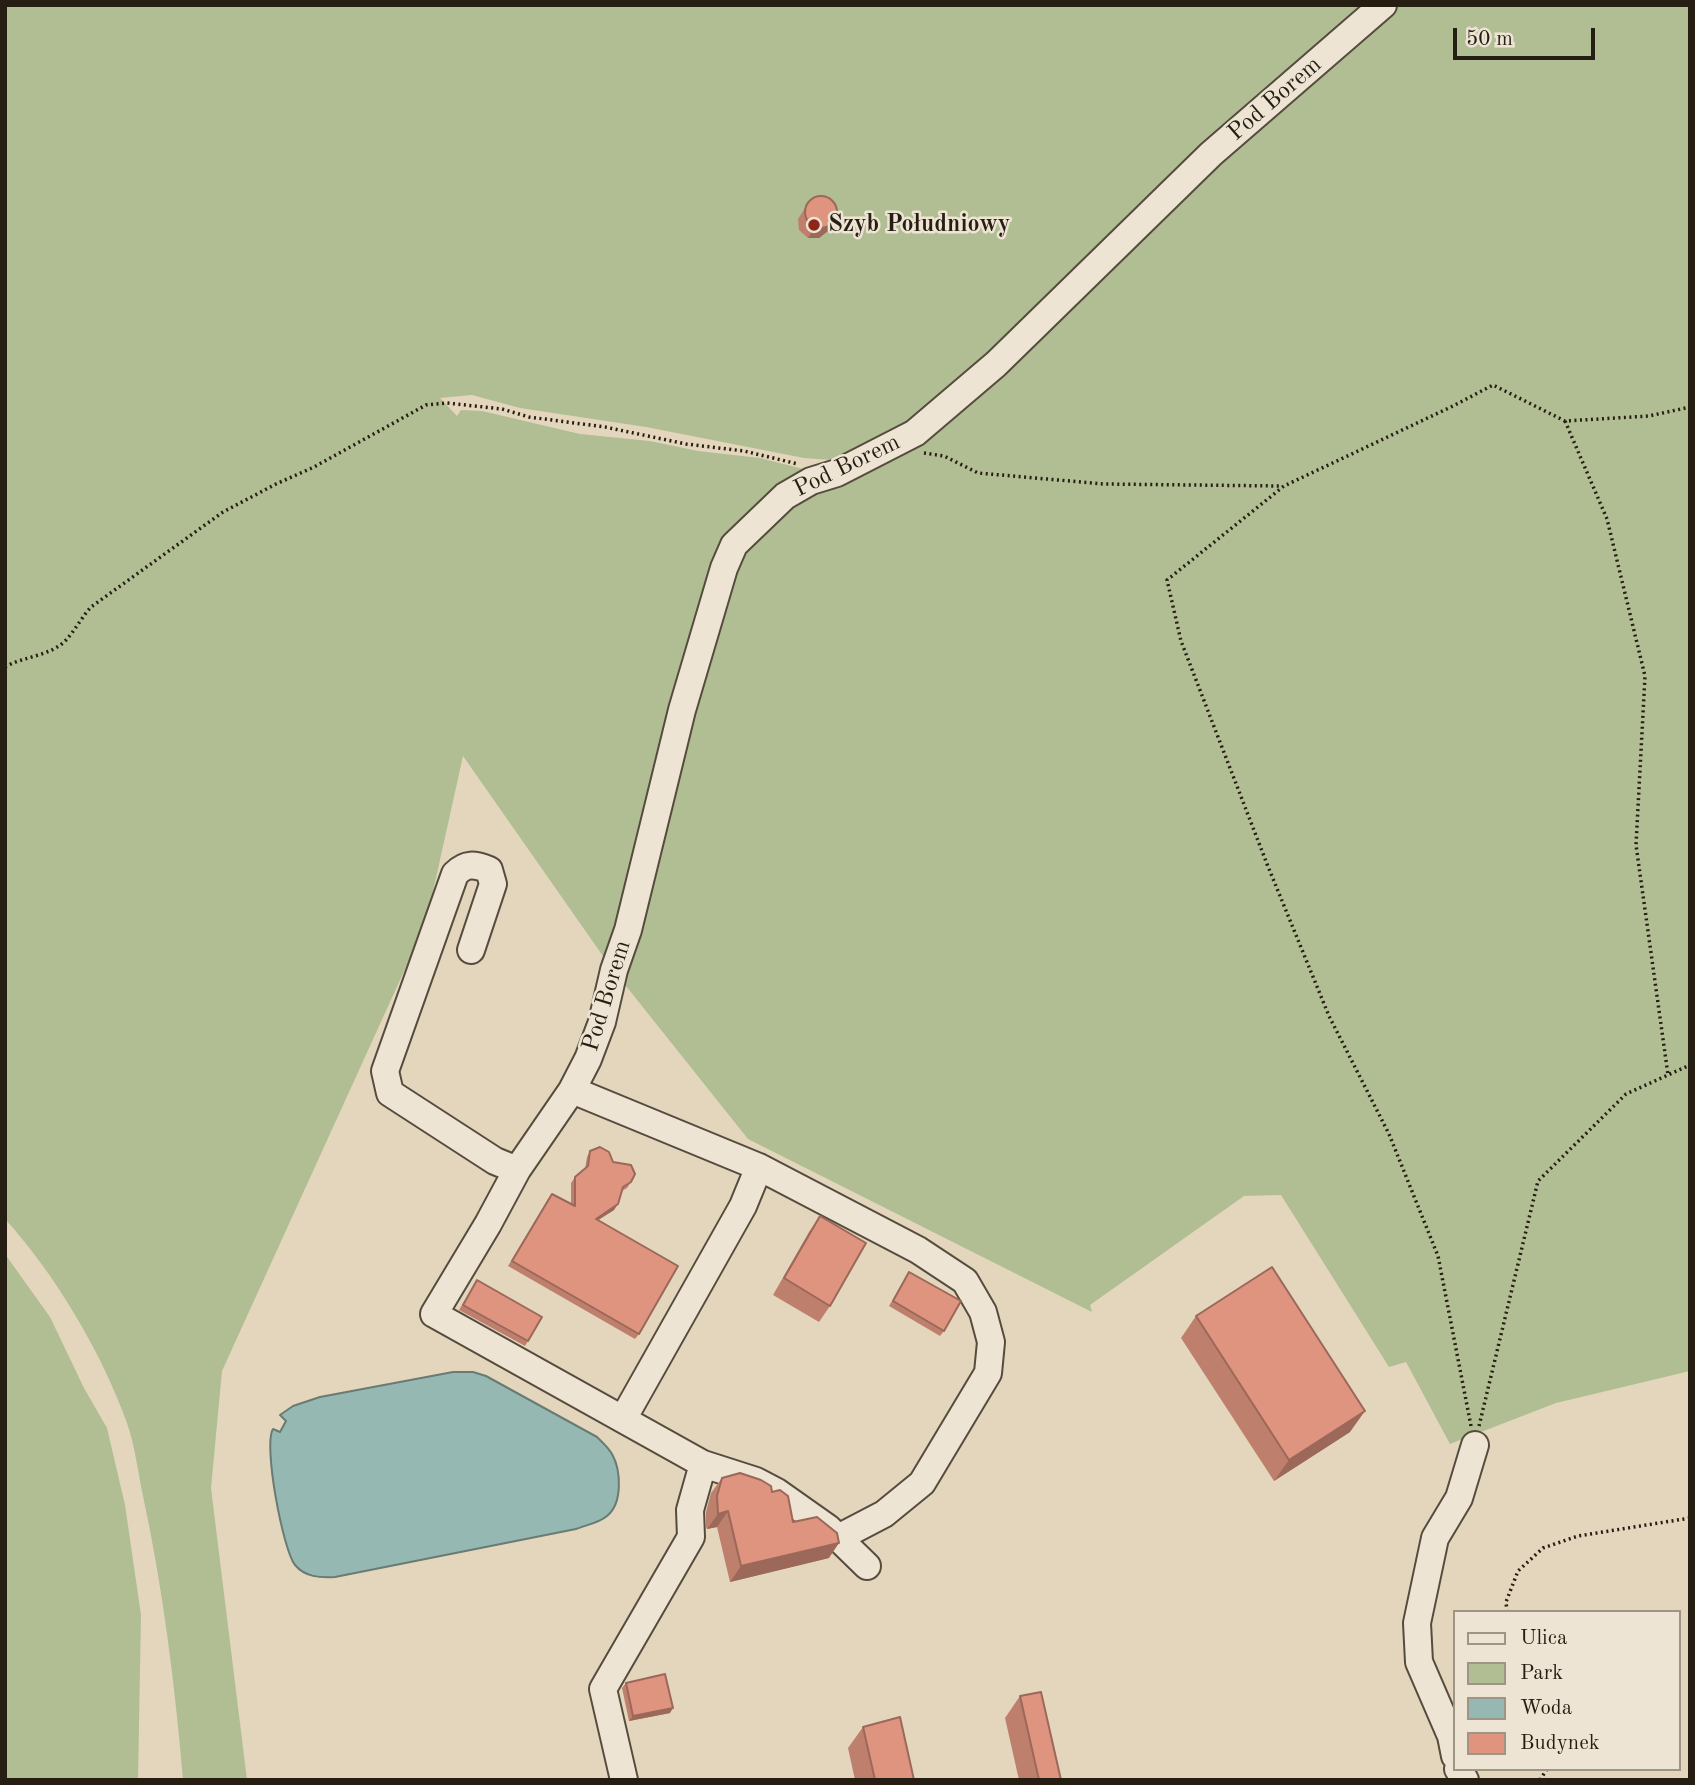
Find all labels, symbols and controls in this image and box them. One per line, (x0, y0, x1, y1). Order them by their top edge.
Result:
scale bar (1457, 14, 1599, 58)
text: 50 m (1466, 29, 1513, 50)
street label: Pod Borem (1222, 51, 1328, 147)
place label: Szyb Południowy (828, 211, 1010, 239)
marker: Szyb Południowy (806, 217, 822, 233)
street label: Pod Borem (789, 428, 905, 504)
street label: Pod Borem (576, 937, 638, 1055)
legend (1454, 1610, 1681, 1771)
text: Ulica (1520, 1628, 1567, 1649)
text: Park (1520, 1663, 1563, 1684)
text: Woda (1520, 1698, 1572, 1719)
text: Budynek (1520, 1733, 1600, 1754)

